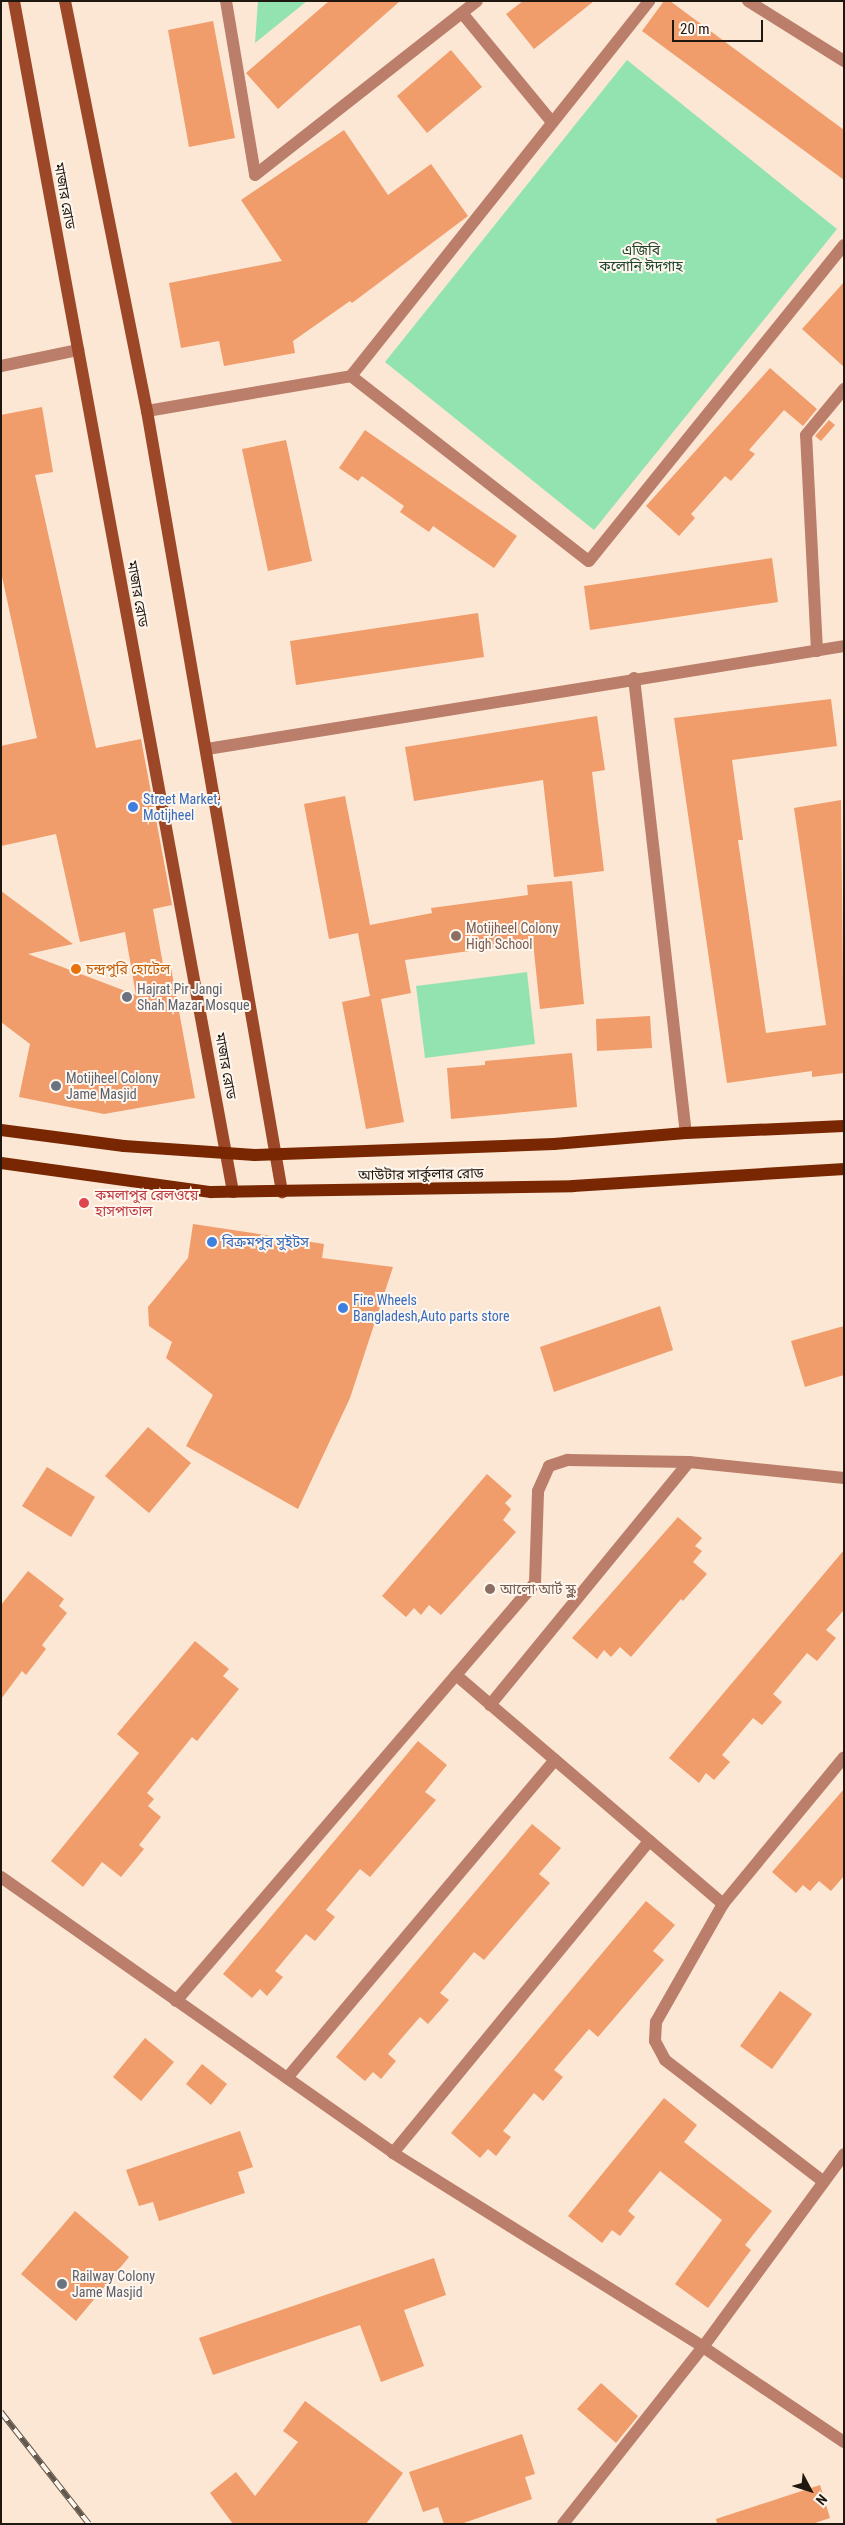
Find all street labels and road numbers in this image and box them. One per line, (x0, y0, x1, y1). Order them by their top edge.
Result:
street label: মাজার রোড (51, 162, 79, 230)
street label: মাজার রোড (124, 560, 152, 628)
street label: মাজার রোড (212, 1032, 240, 1100)
street label: আউটার সার্কুলার রোড (358, 1165, 484, 1183)

